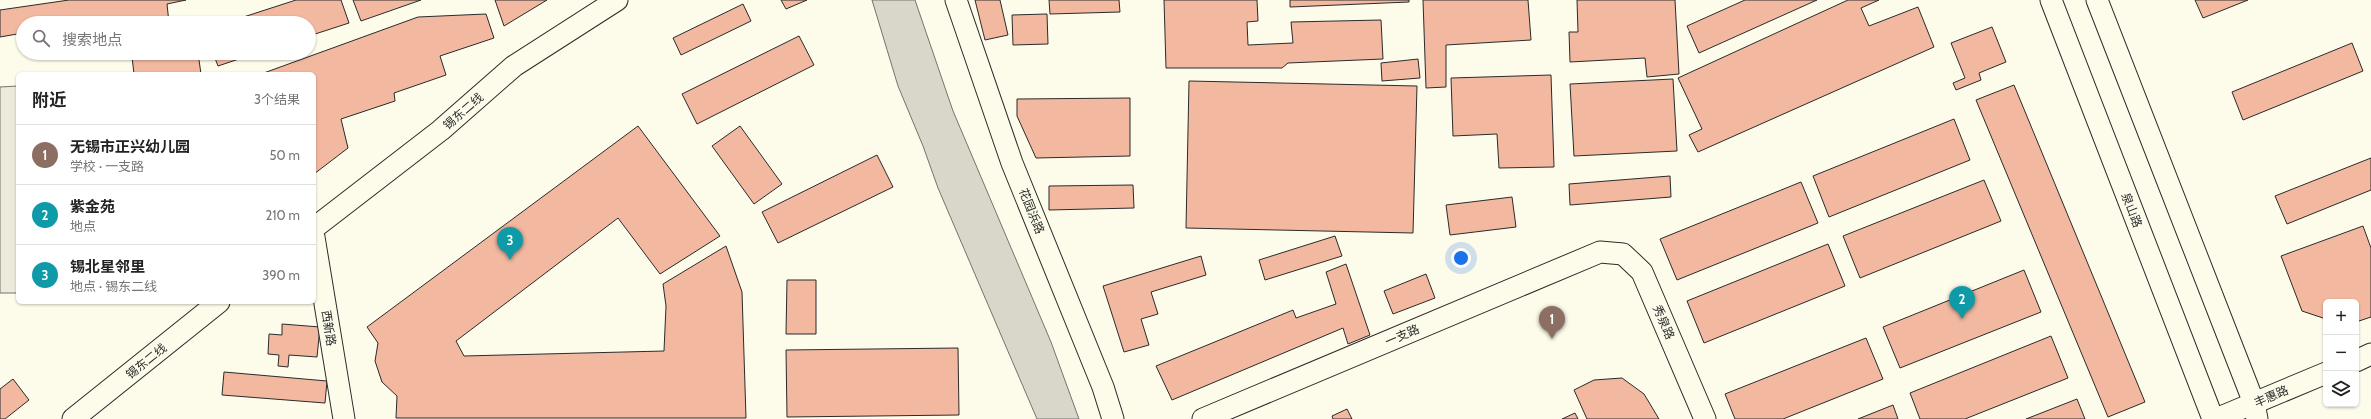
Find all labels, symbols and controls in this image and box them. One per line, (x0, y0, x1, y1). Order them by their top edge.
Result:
search box (16, 16, 316, 60)
icon: search (30, 27, 52, 49)
text: 搜索地点 (62, 31, 122, 49)
text: 附近 (32, 90, 66, 110)
street label: 锡东二线 (440, 90, 486, 132)
text: 3个结果 (254, 91, 300, 107)
text: 无锡市正兴幼儿园 (70, 138, 190, 156)
text: 1 (43, 147, 47, 163)
text: 50 m (270, 147, 300, 163)
text: 学校 · 一支路 (70, 158, 144, 174)
street label: 花园浜路 (1016, 186, 1048, 236)
street label: 泉山路 (2119, 191, 2145, 229)
text: 紫金苑 (70, 198, 115, 216)
text: 2 (42, 207, 48, 223)
text: 210 m (266, 207, 300, 223)
text: 地点 (70, 218, 96, 234)
pin: 3 (497, 227, 523, 260)
your location (1451, 248, 1471, 268)
text: 锡北星邻里 (70, 258, 145, 276)
text: 3 (41, 267, 49, 283)
text: 390 m (262, 267, 300, 283)
text: 地点 · 锡东二线 (70, 278, 157, 294)
pin: 2 (1949, 286, 1975, 319)
map controls (2323, 299, 2359, 407)
button: + (2323, 299, 2359, 335)
street label: 秀泉路 (1650, 302, 1678, 342)
pin: 1 (1539, 306, 1565, 339)
street label: 西新路 (319, 309, 339, 347)
street label: 一支路 (1382, 321, 1422, 349)
button: − (2323, 335, 2359, 371)
street label: 锡东二线 (123, 340, 169, 382)
button: layers (2323, 371, 2359, 407)
street label: 丰惠路 (2251, 382, 2291, 410)

